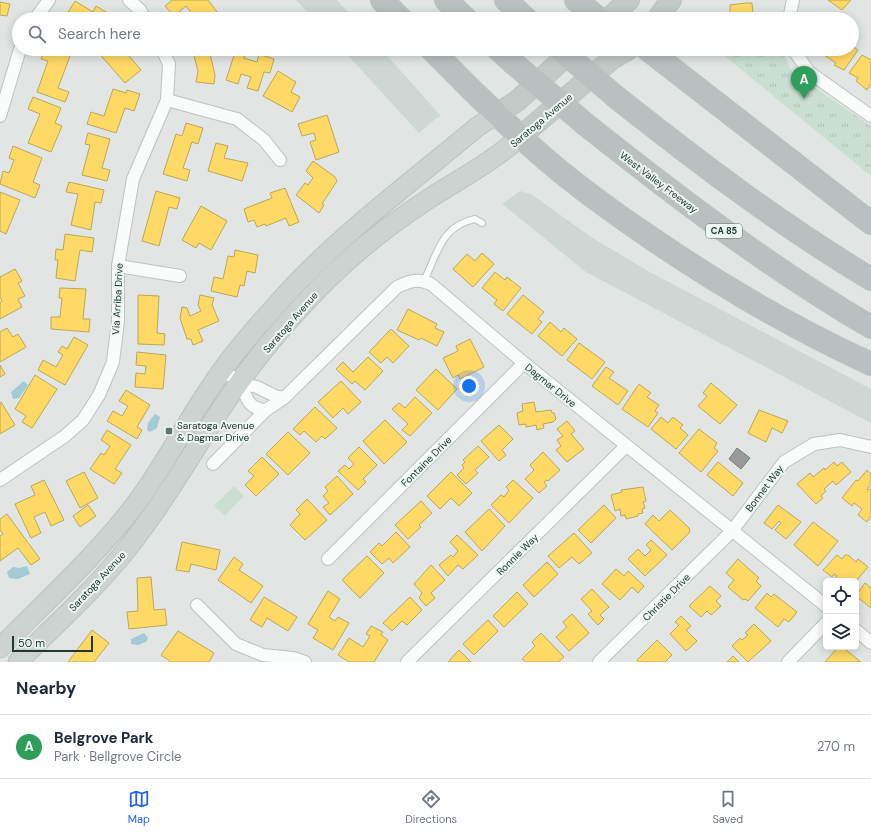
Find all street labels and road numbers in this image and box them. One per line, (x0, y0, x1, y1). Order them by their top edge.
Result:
street label: Saratoga Avenue (507, 90, 575, 150)
street label: West Valley Freeway (617, 149, 701, 216)
road number: CA 85 (706, 224, 742, 238)
street label: Via Arriba Drive (109, 263, 126, 335)
street label: Saratoga Avenue (260, 289, 321, 356)
street label: Dagmar Drive (522, 361, 579, 410)
street label: Fontaine Drive (398, 433, 455, 489)
street label: Bonnet Way (742, 462, 787, 514)
street label: Ronnie Way (494, 530, 541, 578)
street label: Saratoga Avenue (66, 548, 129, 614)
street label: Christie Drive (640, 571, 693, 624)

